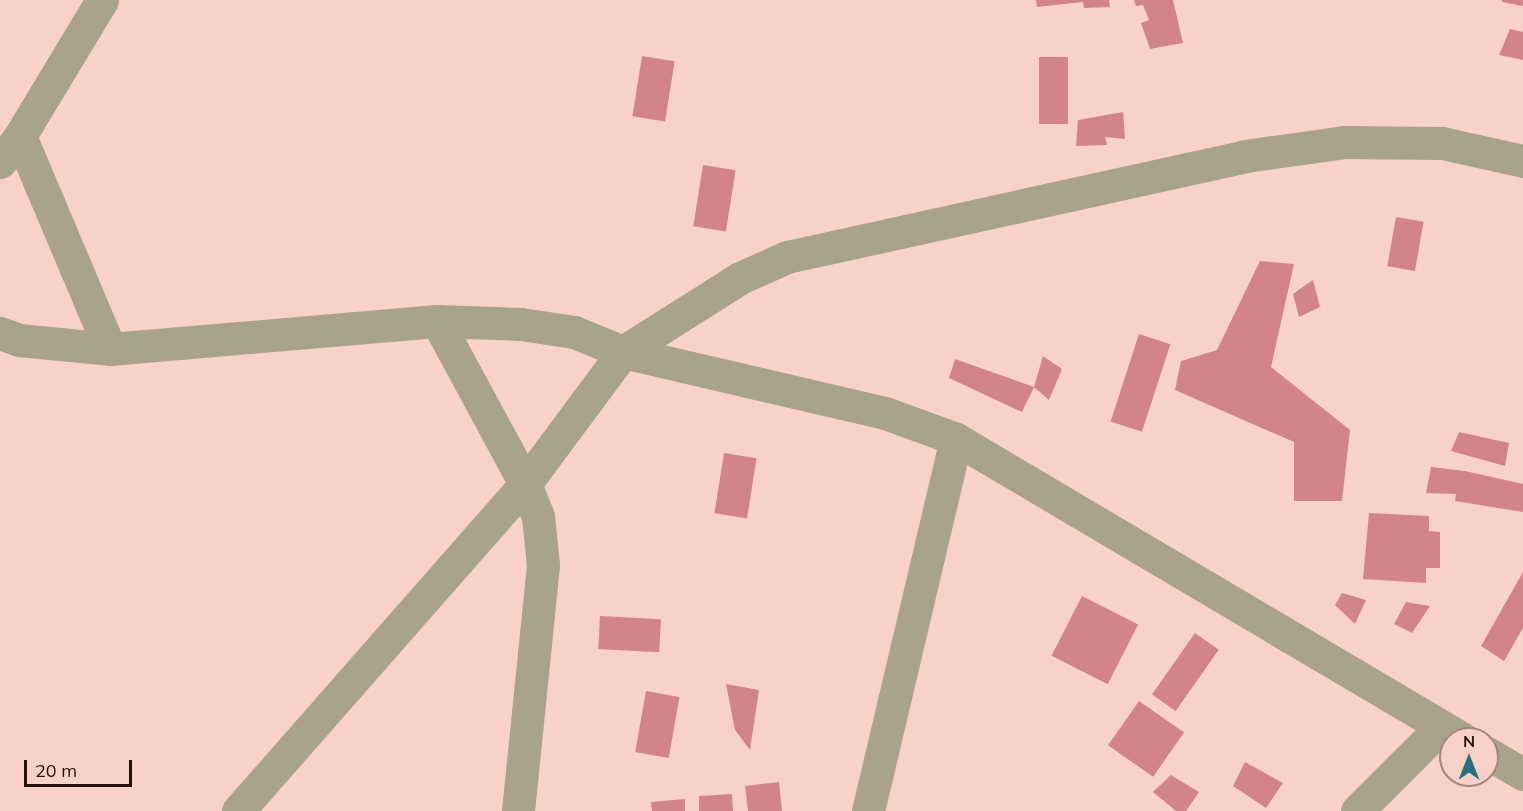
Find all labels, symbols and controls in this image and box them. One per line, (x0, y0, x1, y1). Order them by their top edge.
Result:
north arrow (1439, 727, 1499, 787)
text: N (1463, 731, 1475, 751)
scale bar (27, 748, 135, 786)
text: 20 m (35, 759, 77, 782)

